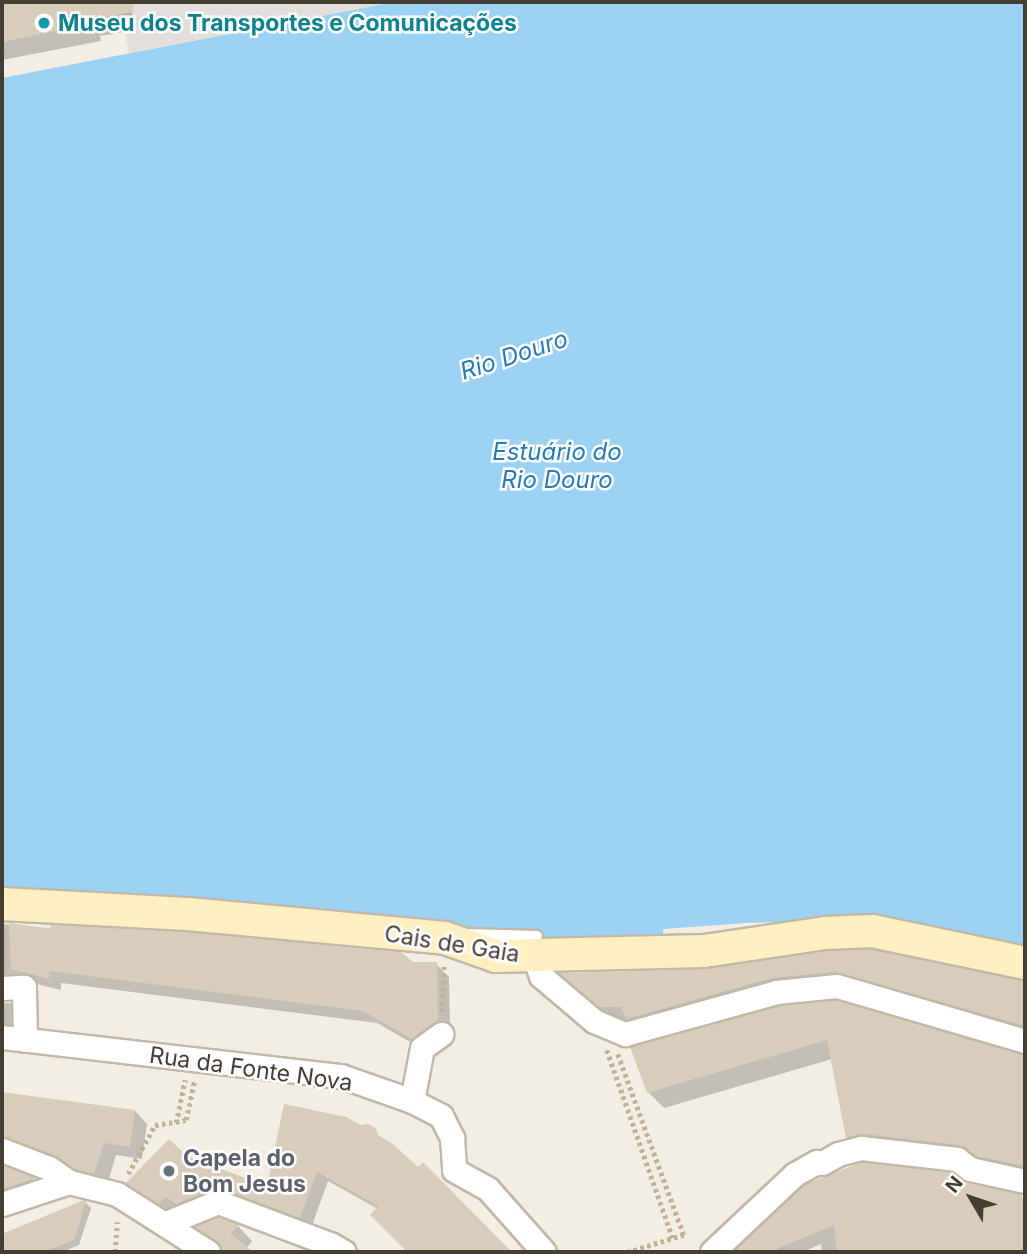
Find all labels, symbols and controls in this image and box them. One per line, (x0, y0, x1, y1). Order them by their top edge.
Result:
place label: Museu dos Transportes e Comunicações (58, 9, 517, 37)
marker: Museu dos Transportes e Comunicações (36, 15, 52, 31)
water label: Rio Douro (457, 324, 571, 386)
water label: Estuário do Rio Douro (492, 438, 622, 494)
street label: Cais de Gaia (382, 920, 522, 968)
street label: Rua da Fonte Nova (148, 1041, 354, 1097)
place label: Capela do Bom Jesus (183, 1144, 306, 1198)
marker: Capela do Bom Jesus (161, 1163, 177, 1179)
north arrow (936, 1163, 1006, 1233)
text: N (941, 1172, 968, 1197)

